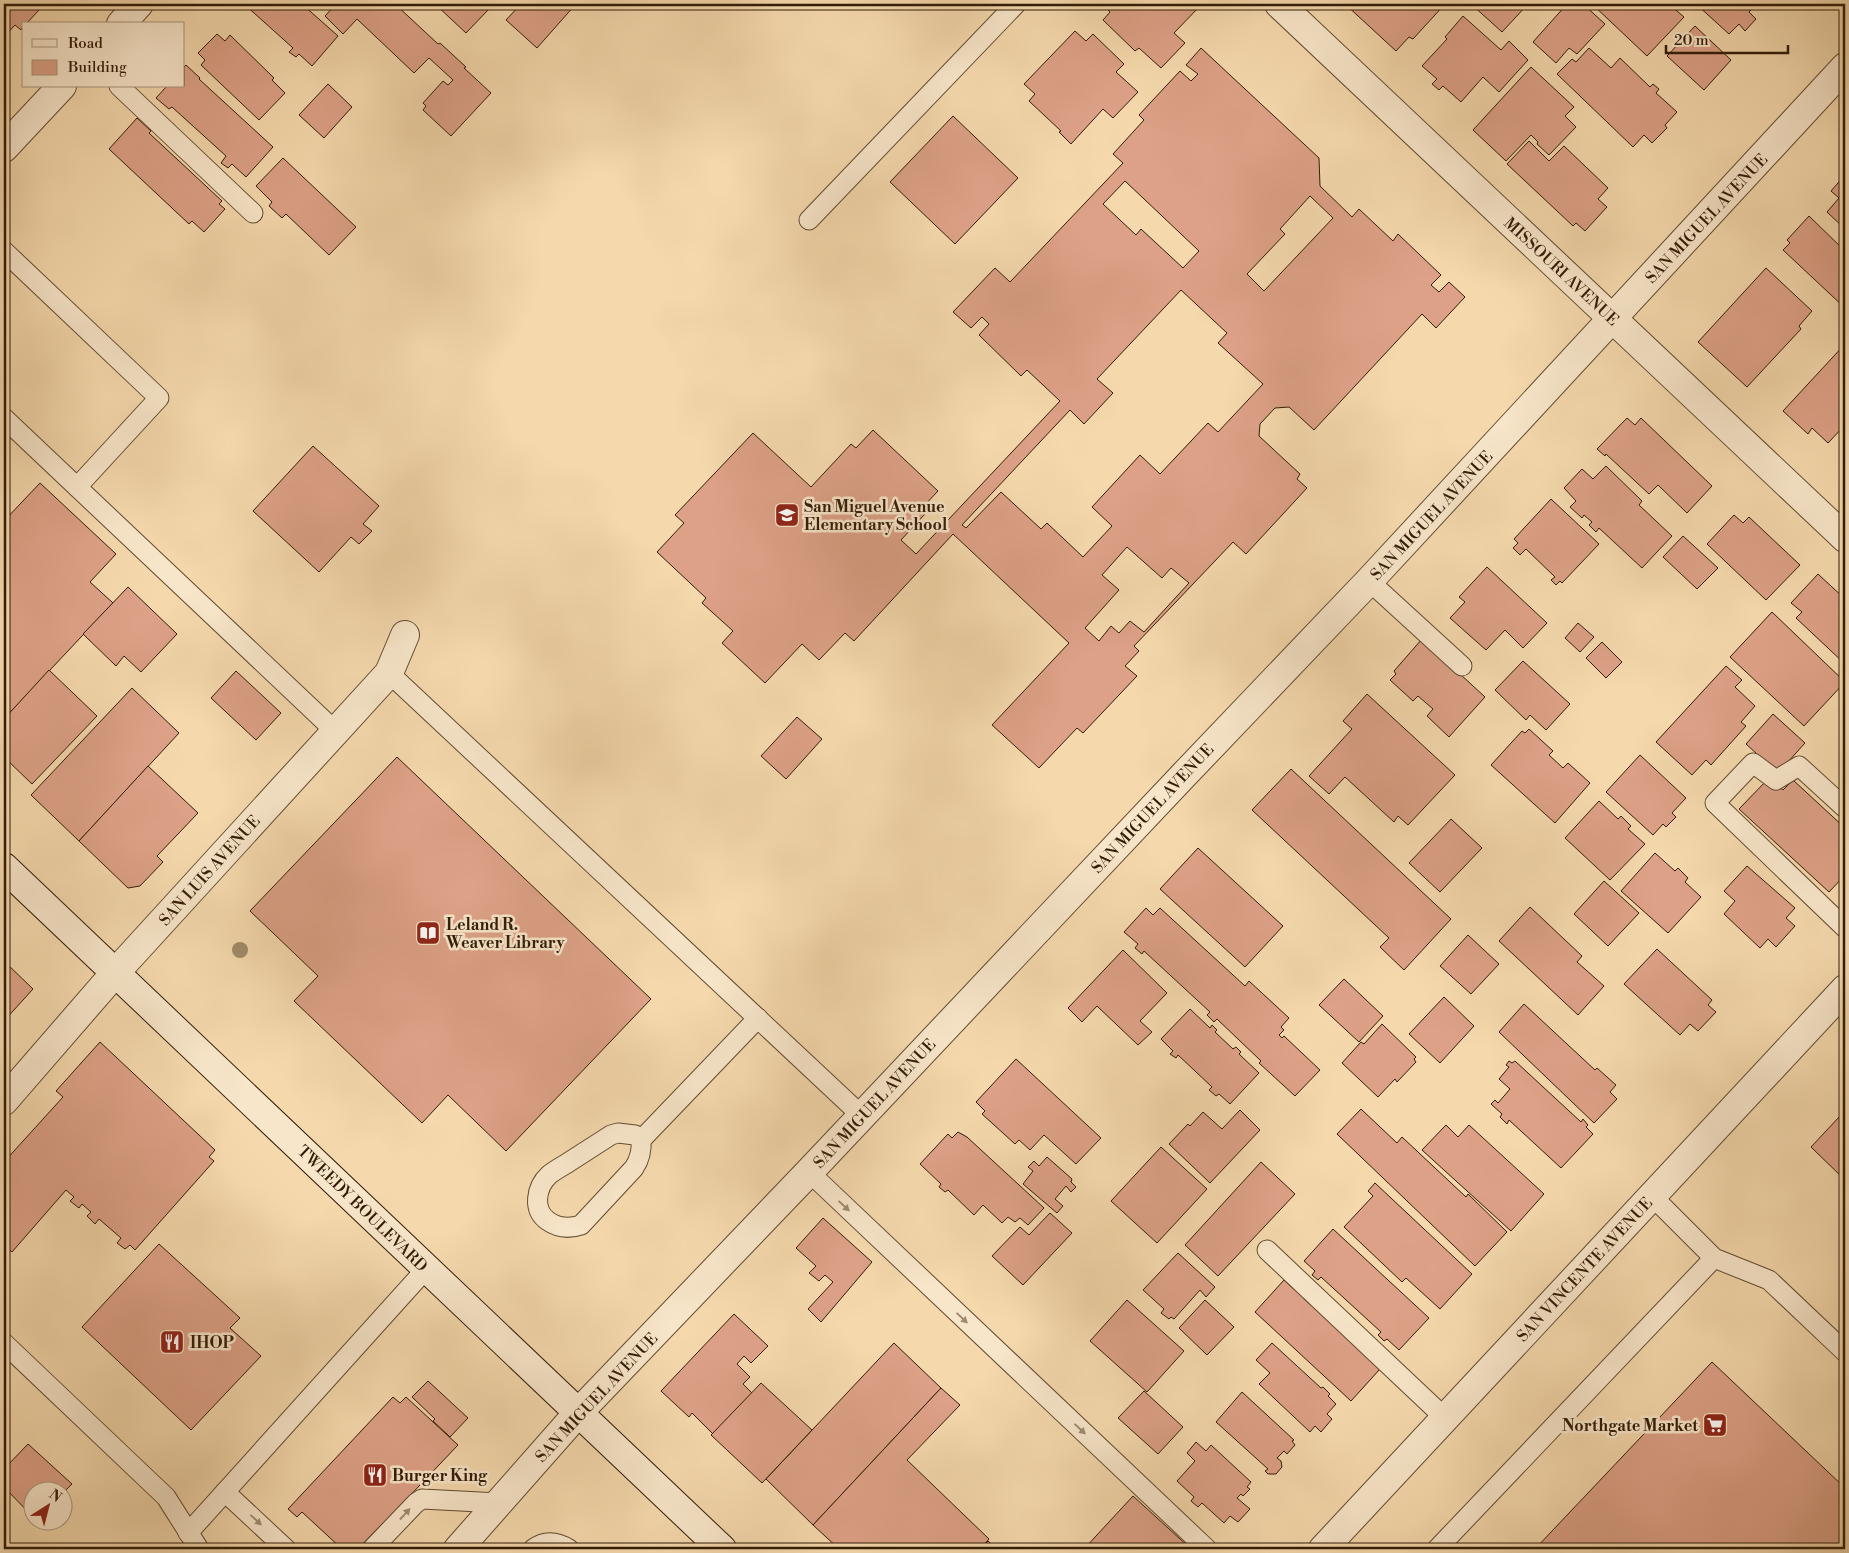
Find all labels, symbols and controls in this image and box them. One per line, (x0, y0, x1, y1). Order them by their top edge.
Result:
legend (22, 22, 185, 88)
scale bar (1666, 22, 1789, 54)
text: 20 m (1674, 31, 1709, 50)
text: Road (68, 34, 103, 53)
text: Building (67, 58, 127, 77)
street label: SAN MIGUEL AVENUE (1641, 150, 1772, 288)
street label: MISSOURI AVENUE (1500, 213, 1623, 330)
street label: SAN MIGUEL AVENUE (1366, 447, 1497, 585)
place label: San Miguel Avenue Elementary School (804, 497, 948, 535)
school or university icon: San Miguel Avenue Elementary School (774, 502, 800, 528)
street label: SAN MIGUEL AVENUE (1087, 740, 1218, 878)
street label: SAN LUIS AVENUE (155, 811, 265, 930)
place label: Leland R. Weaver Library (445, 915, 565, 953)
library icon: Leland R. Weaver Library (415, 920, 441, 946)
street label: SAN MIGUEL AVENUE (809, 1035, 940, 1173)
street label: TWEEDY BOULEVARD (293, 1141, 432, 1276)
street label: SAN VINCENTE AVENUE (1513, 1193, 1657, 1346)
one-way arrow (838, 1200, 850, 1212)
one-way arrow (956, 1312, 968, 1324)
restaurant icon: IHOP (159, 1329, 185, 1355)
street label: SAN MIGUEL AVENUE (531, 1329, 662, 1467)
place label: IHOP (190, 1333, 235, 1353)
supermarket icon: Northgate Market (1702, 1412, 1728, 1438)
place label: Northgate Market (1562, 1416, 1698, 1436)
one-way arrow (1074, 1423, 1086, 1435)
restaurant icon: Burger King (362, 1462, 388, 1488)
place label: Burger King (392, 1466, 488, 1486)
north arrow (22, 1480, 72, 1530)
text: N (45, 1486, 65, 1507)
one-way arrow (399, 1508, 411, 1520)
one-way arrow (249, 1514, 261, 1526)

